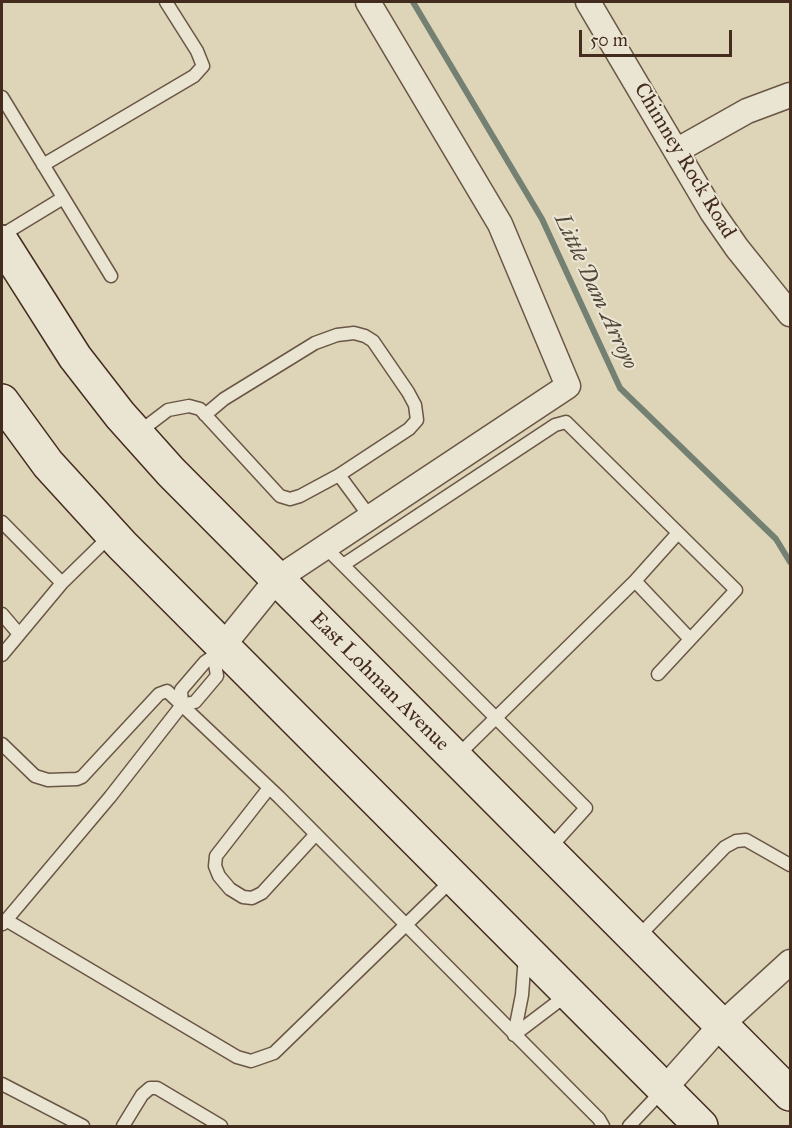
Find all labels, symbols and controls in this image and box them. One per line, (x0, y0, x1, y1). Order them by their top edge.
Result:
scale bar (582, 18, 735, 56)
text: 50 m (590, 29, 628, 51)
street label: Chimney Rock Road (628, 79, 740, 243)
water label: Little Dam Arroyo (547, 210, 643, 374)
street label: East Lohman Avenue (304, 607, 454, 757)

